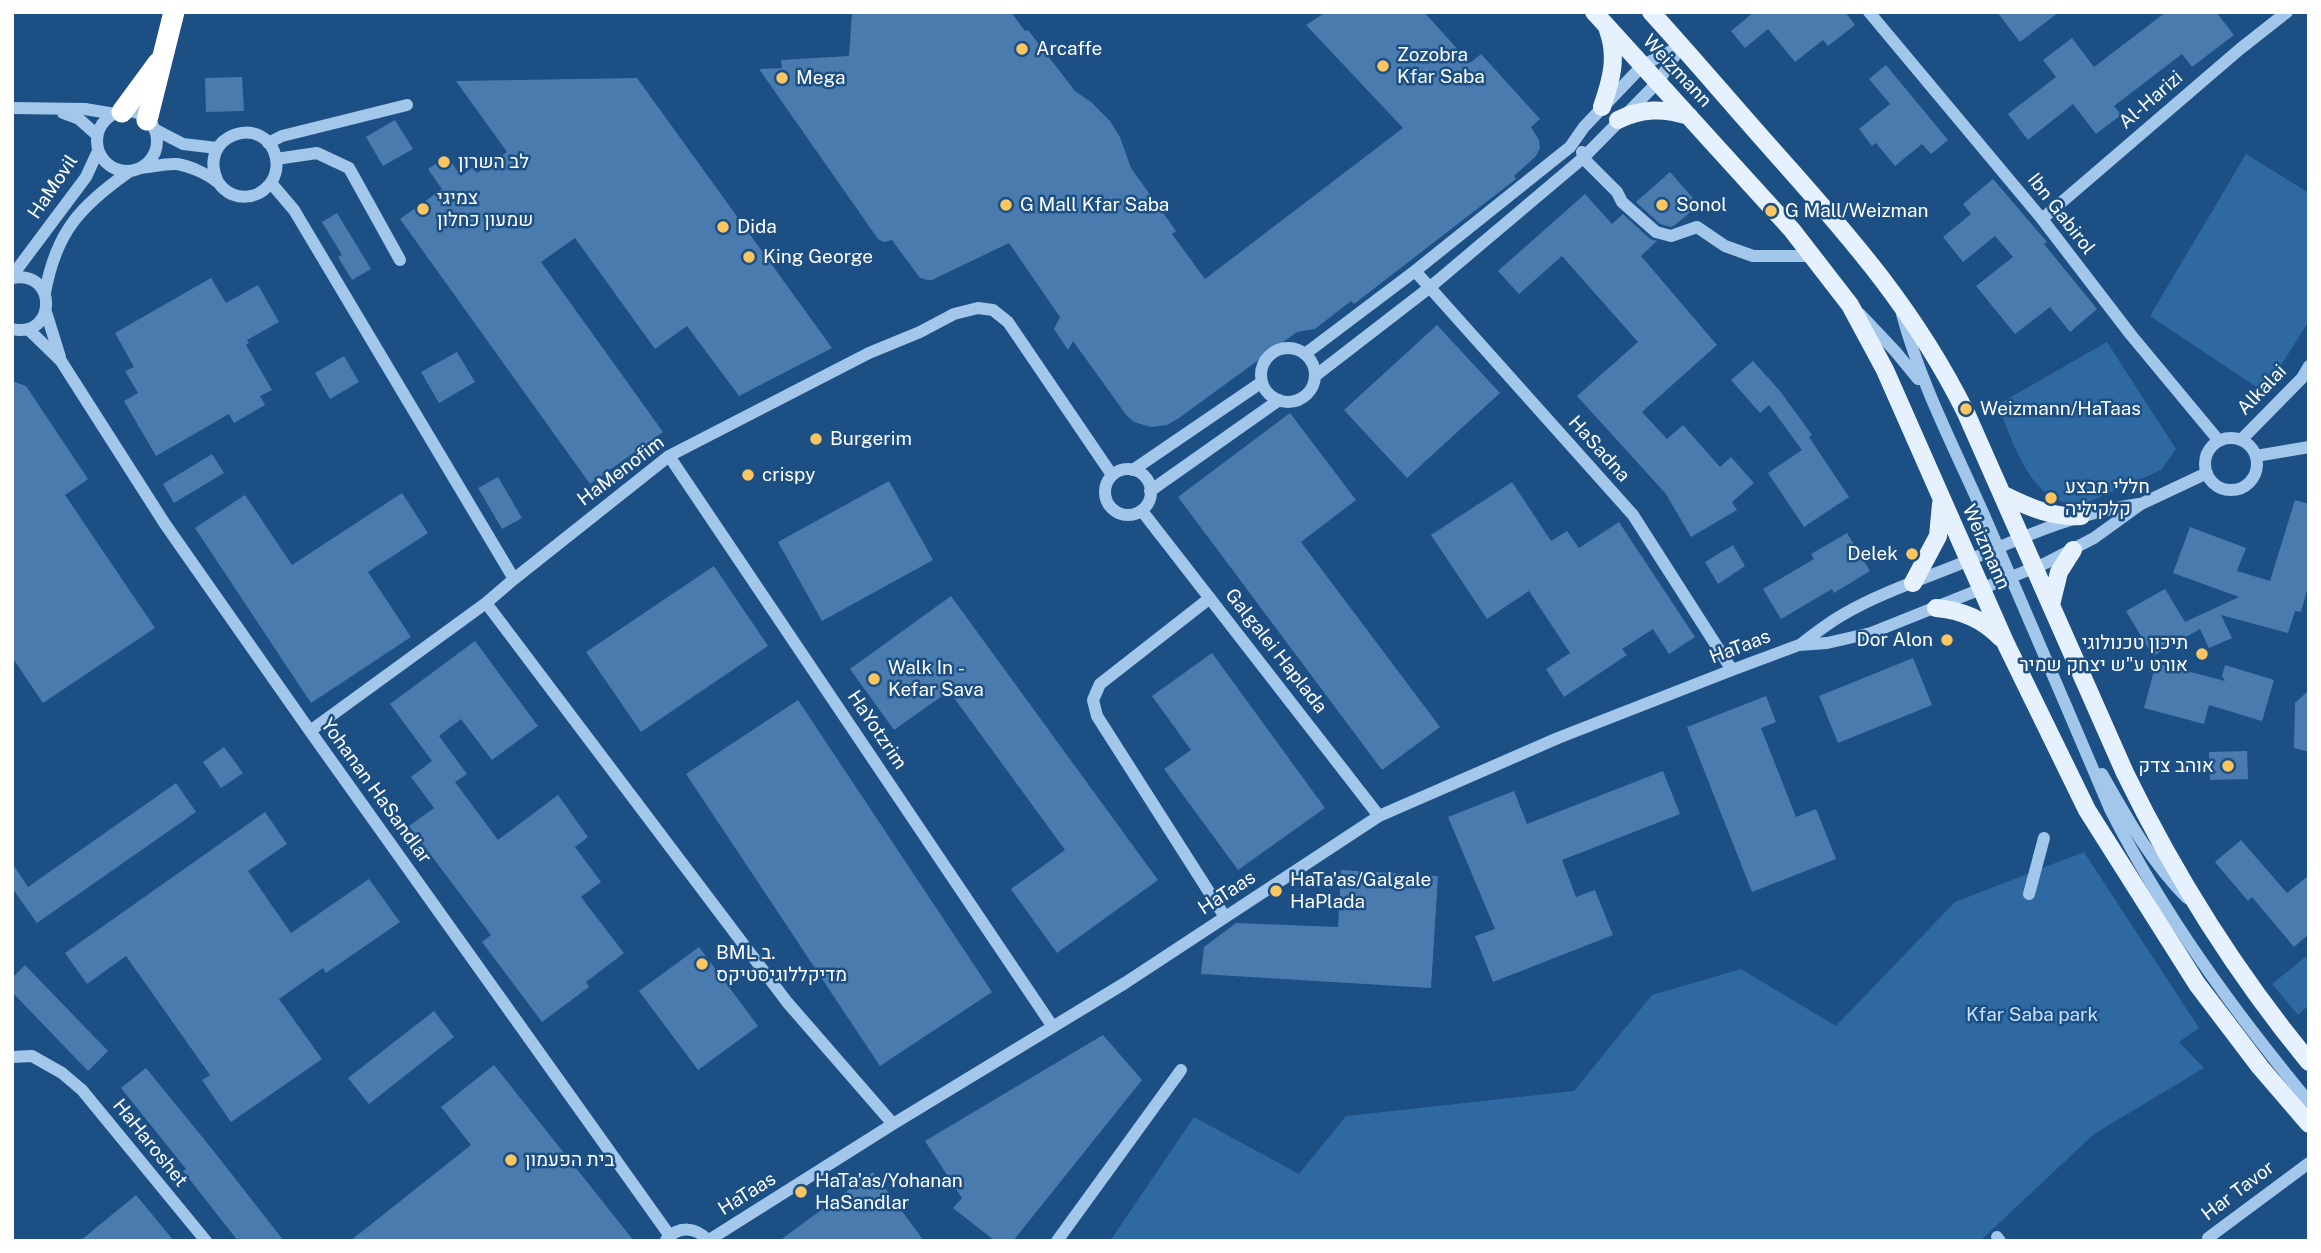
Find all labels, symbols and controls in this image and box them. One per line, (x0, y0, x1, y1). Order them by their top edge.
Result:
street label: Weizmann (1638, 30, 1716, 112)
place label: Arcaffe (1036, 38, 1102, 60)
marker: Arcaffe (1014, 41, 1030, 57)
place label: Zozobra Kfar Saba (1397, 44, 1485, 88)
marker: Zozobra Kfar Saba (1375, 58, 1391, 74)
street label: Al-Harizi (2114, 66, 2188, 134)
place label: Mega (796, 67, 845, 89)
marker: Mega (774, 70, 790, 86)
street label: HaMovil (23, 151, 83, 223)
place label: לב השרון (458, 151, 529, 173)
marker: לב השרון (436, 154, 452, 170)
street label: Ibn Gabirol (2022, 169, 2100, 259)
place label: צמיגי שמעון כחלון (437, 187, 533, 231)
place label: G Mall Kfar Saba (1020, 194, 1169, 216)
place label: Sonol (1676, 194, 1727, 216)
marker: G Mall Kfar Saba (998, 197, 1014, 213)
marker: Sonol (1654, 197, 1670, 213)
place label: G Mall/Weizman (1785, 200, 1928, 222)
marker: צמיגי שמעון כחלון (415, 201, 431, 217)
marker: G Mall/Weizman (1763, 203, 1779, 219)
place label: Dida (737, 216, 777, 238)
marker: Dida (715, 219, 731, 235)
place label: King George (763, 246, 873, 268)
marker: King George (741, 249, 757, 265)
street label: Alkalai (2233, 360, 2291, 420)
place label: Weizmann/HaTaas (1980, 398, 2141, 420)
marker: Weizmann/HaTaas (1958, 401, 1974, 417)
street label: HaSadna (1563, 411, 1635, 487)
place label: Burgerim (830, 428, 912, 450)
street label: HaMenofim (573, 431, 669, 511)
marker: Burgerim (808, 431, 824, 447)
place label: crispy (762, 464, 815, 486)
marker: crispy (740, 467, 756, 483)
place label: חללי מבצע קלקיליה (2065, 476, 2150, 520)
marker: חללי מבצע קלקיליה (2043, 490, 2059, 506)
street label: Weizmann (1957, 501, 2015, 593)
place label: Delek (1847, 543, 1898, 565)
marker: Delek (1904, 546, 1920, 562)
street label: Galgalei Haplada (1220, 584, 1332, 718)
street label: HaTaas (1706, 625, 1774, 669)
place label: Dor Alon (1857, 629, 1933, 651)
marker: Dor Alon (1939, 632, 1955, 648)
place label: תיכון טכנולוגי אורט ע"ש יצחק שמיר (2020, 632, 2188, 676)
marker: תיכון טכנולוגי אורט ע"ש יצחק שמיר (2194, 646, 2210, 662)
place label: Walk In - Kefar Sava (888, 657, 984, 701)
marker: Walk In - Kefar Sava (866, 671, 882, 687)
street label: HaYotzrim (842, 686, 912, 774)
street label: Yohanan HaSandlar (316, 714, 436, 868)
place label: אוהב צדק (2138, 755, 2214, 777)
marker: אוהב צדק (2220, 758, 2236, 774)
street label: HaTaas (1194, 866, 1260, 920)
place label: HaTa'as/Galgale HaPlada (1290, 869, 1431, 913)
marker: HaTa'as/Galgale HaPlada (1268, 883, 1284, 899)
place label: BML ב. מדיקללוגיסטיקס (716, 942, 847, 986)
marker: BML ב. מדיקללוגיסטיקס (694, 956, 710, 972)
park label: Kfar Saba park (1966, 1004, 2098, 1026)
street label: HaHaroshet (108, 1095, 192, 1191)
place label: בית הפעמון (525, 1149, 614, 1171)
marker: בית הפעמון (503, 1152, 519, 1168)
street label: Har Tavor (2197, 1156, 2279, 1226)
street label: HaTaas (714, 1168, 780, 1220)
place label: HaTa'as/Yohanan HaSandlar (815, 1170, 963, 1214)
marker: HaTa'as/Yohanan HaSandlar (793, 1184, 809, 1200)

